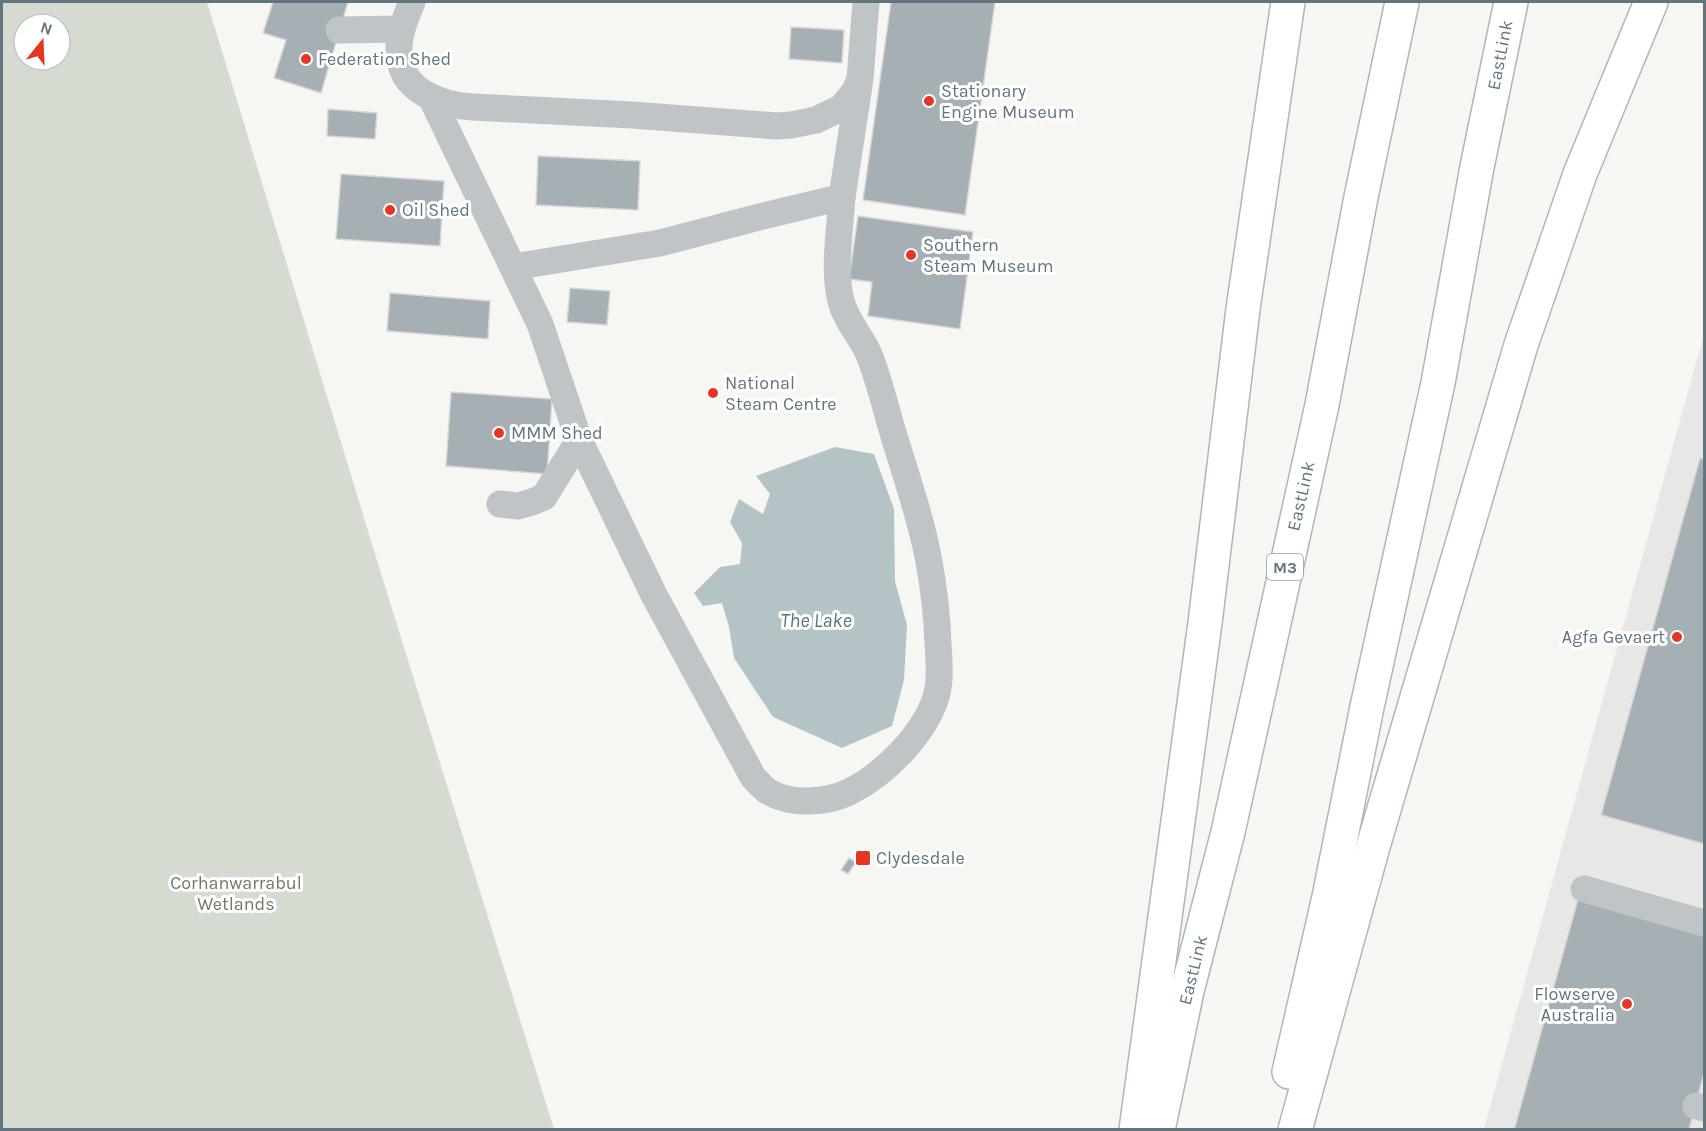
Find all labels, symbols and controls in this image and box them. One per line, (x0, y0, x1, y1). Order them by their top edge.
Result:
north arrow (12, 12, 72, 72)
text: N (38, 17, 55, 39)
street label: EastLink (1482, 18, 1518, 92)
place label: Federation Shed (318, 48, 451, 70)
marker: Federation Shed (299, 52, 313, 66)
place label: Stationary Engine Museum (941, 80, 1074, 123)
marker: Stationary Engine Museum (922, 94, 936, 108)
place label: Oil Shed (402, 199, 470, 221)
marker: Oil Shed (383, 203, 397, 217)
place label: Southern Steam Museum (923, 234, 1054, 277)
marker: Southern Steam Museum (904, 248, 918, 262)
place label: National Steam Centre (725, 372, 837, 415)
marker: National Steam Centre (706, 386, 720, 400)
place label: MMM Shed (511, 422, 603, 444)
marker: MMM Shed (492, 426, 506, 440)
street label: EastLink (1282, 459, 1320, 533)
road number: M3 (1267, 554, 1303, 580)
water label: The Lake (780, 609, 852, 632)
place label: Agfa Gevaert (1562, 626, 1665, 648)
marker: Agfa Gevaert (1670, 630, 1684, 644)
place label: Clydesdale (876, 847, 965, 869)
marker: Clydesdale (854, 849, 872, 867)
park label: Corhanwarrabul Wetlands (170, 872, 302, 915)
street label: EastLink (1174, 933, 1212, 1007)
place label: Flowserve Australia (1534, 983, 1615, 1026)
marker: Flowserve Australia (1620, 997, 1634, 1011)

